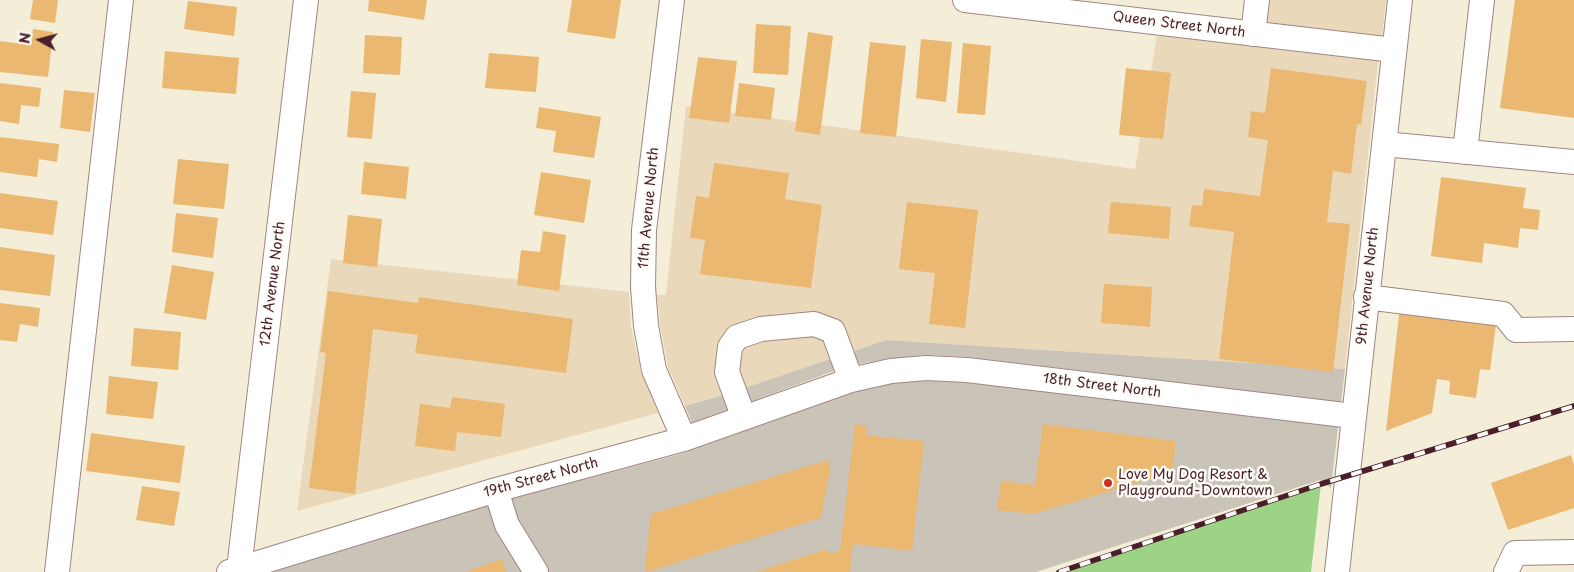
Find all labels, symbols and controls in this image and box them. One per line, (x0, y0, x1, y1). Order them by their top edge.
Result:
street label: Queen Street North (1112, 9, 1246, 41)
north arrow (15, 15, 65, 65)
text: N (14, 31, 36, 45)
street label: 11th Avenue North (635, 146, 663, 270)
street label: 12th Avenue North (257, 220, 289, 348)
street label: 9th Avenue North (1353, 226, 1383, 346)
street label: 18th Street North (1042, 370, 1162, 402)
street label: 19th Street North (482, 455, 600, 501)
place label: Love My Dog Resort & Playground-Downtown (1118, 467, 1273, 500)
marker: Love My Dog Resort & Playground-Downtown (1102, 477, 1114, 489)

